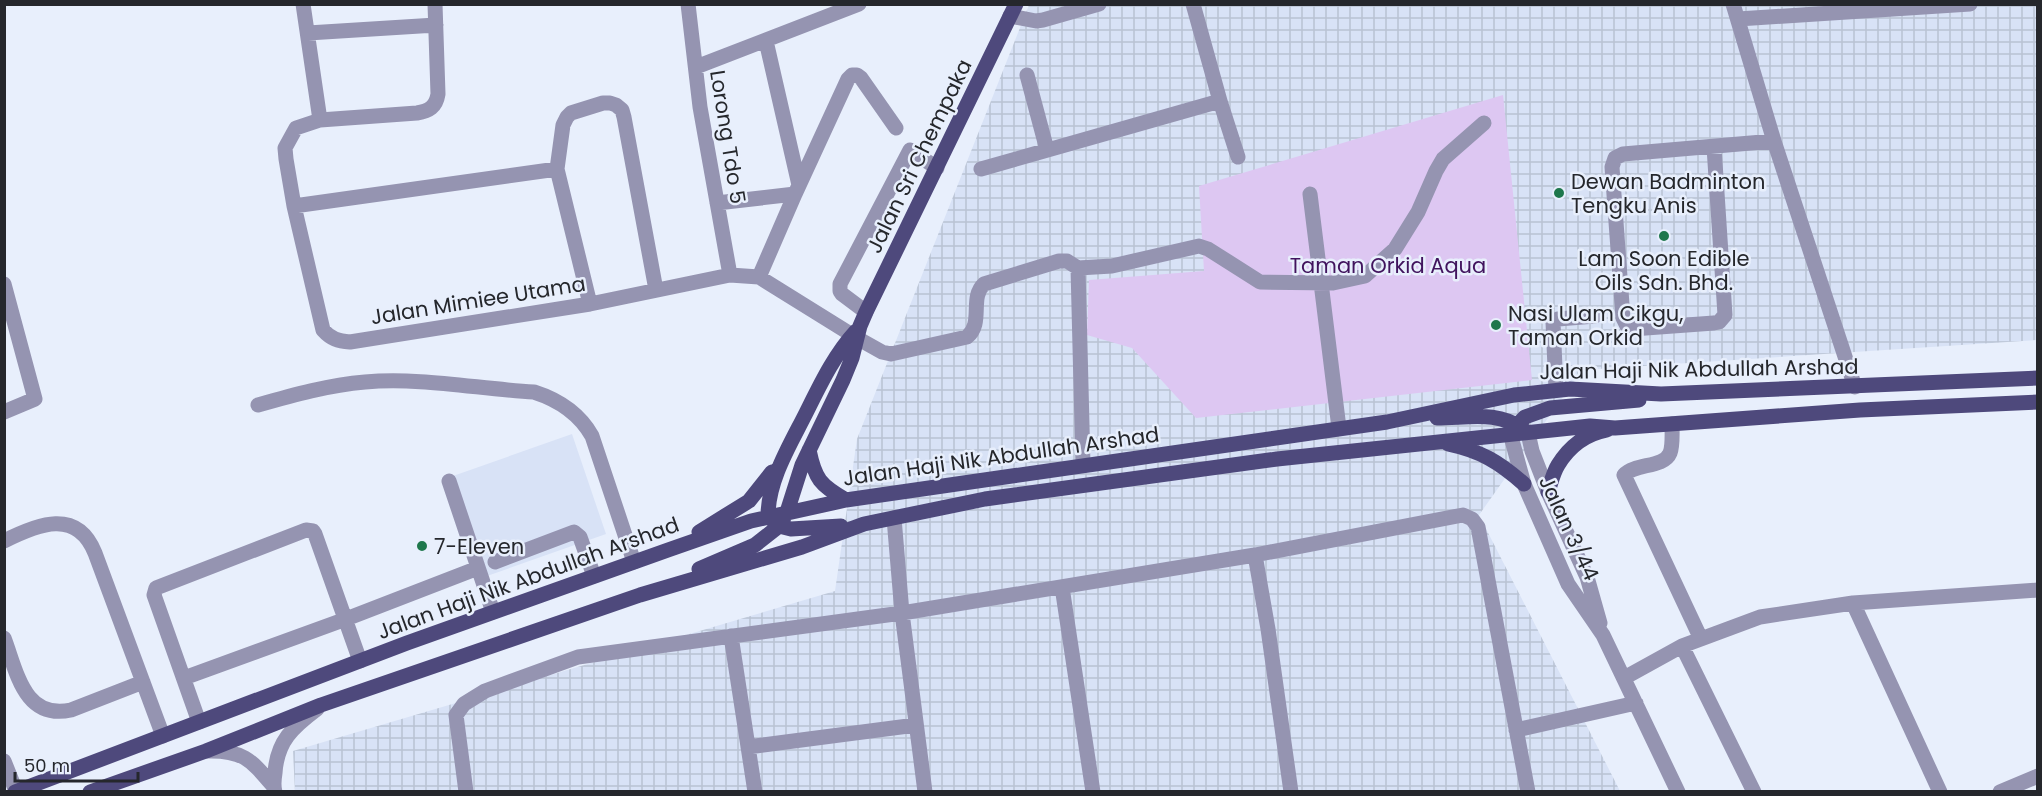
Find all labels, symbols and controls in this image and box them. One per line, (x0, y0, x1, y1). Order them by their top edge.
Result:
street label: Jalan Sri Chempaka (859, 54, 979, 258)
street label: Lorong Tdo 5 (703, 68, 753, 206)
place label: Dewan Badminton Tengku Anis (1571, 167, 1765, 220)
marker: Dewan Badminton Tengku Anis (1552, 186, 1566, 200)
marker: Lam Soon Edible Oils Sdn. Bhd. (1657, 229, 1671, 243)
place label: Lam Soon Edible Oils Sdn. Bhd. (1578, 244, 1750, 297)
park label: Taman Orkid Aqua (1290, 251, 1486, 280)
street label: Jalan Mimiee Utama (368, 269, 588, 331)
place label: Nasi Ulam Cikgu, Taman Orkid (1508, 299, 1683, 352)
marker: Nasi Ulam Cikgu, Taman Orkid (1489, 318, 1503, 332)
street label: Jalan Haji Nik Abdullah Arshad (1539, 352, 1859, 386)
street label: Jalan Haji Nik Abdullah Arshad (841, 419, 1161, 493)
street label: Jalan 3/44 (1532, 471, 1606, 585)
street label: Jalan Haji Nik Abdullah Arshad (373, 510, 683, 646)
place label: 7-Eleven (434, 532, 524, 561)
marker: 7-Eleven (415, 539, 429, 553)
scale bar (15, 745, 138, 783)
text: 50 m (24, 753, 70, 778)

